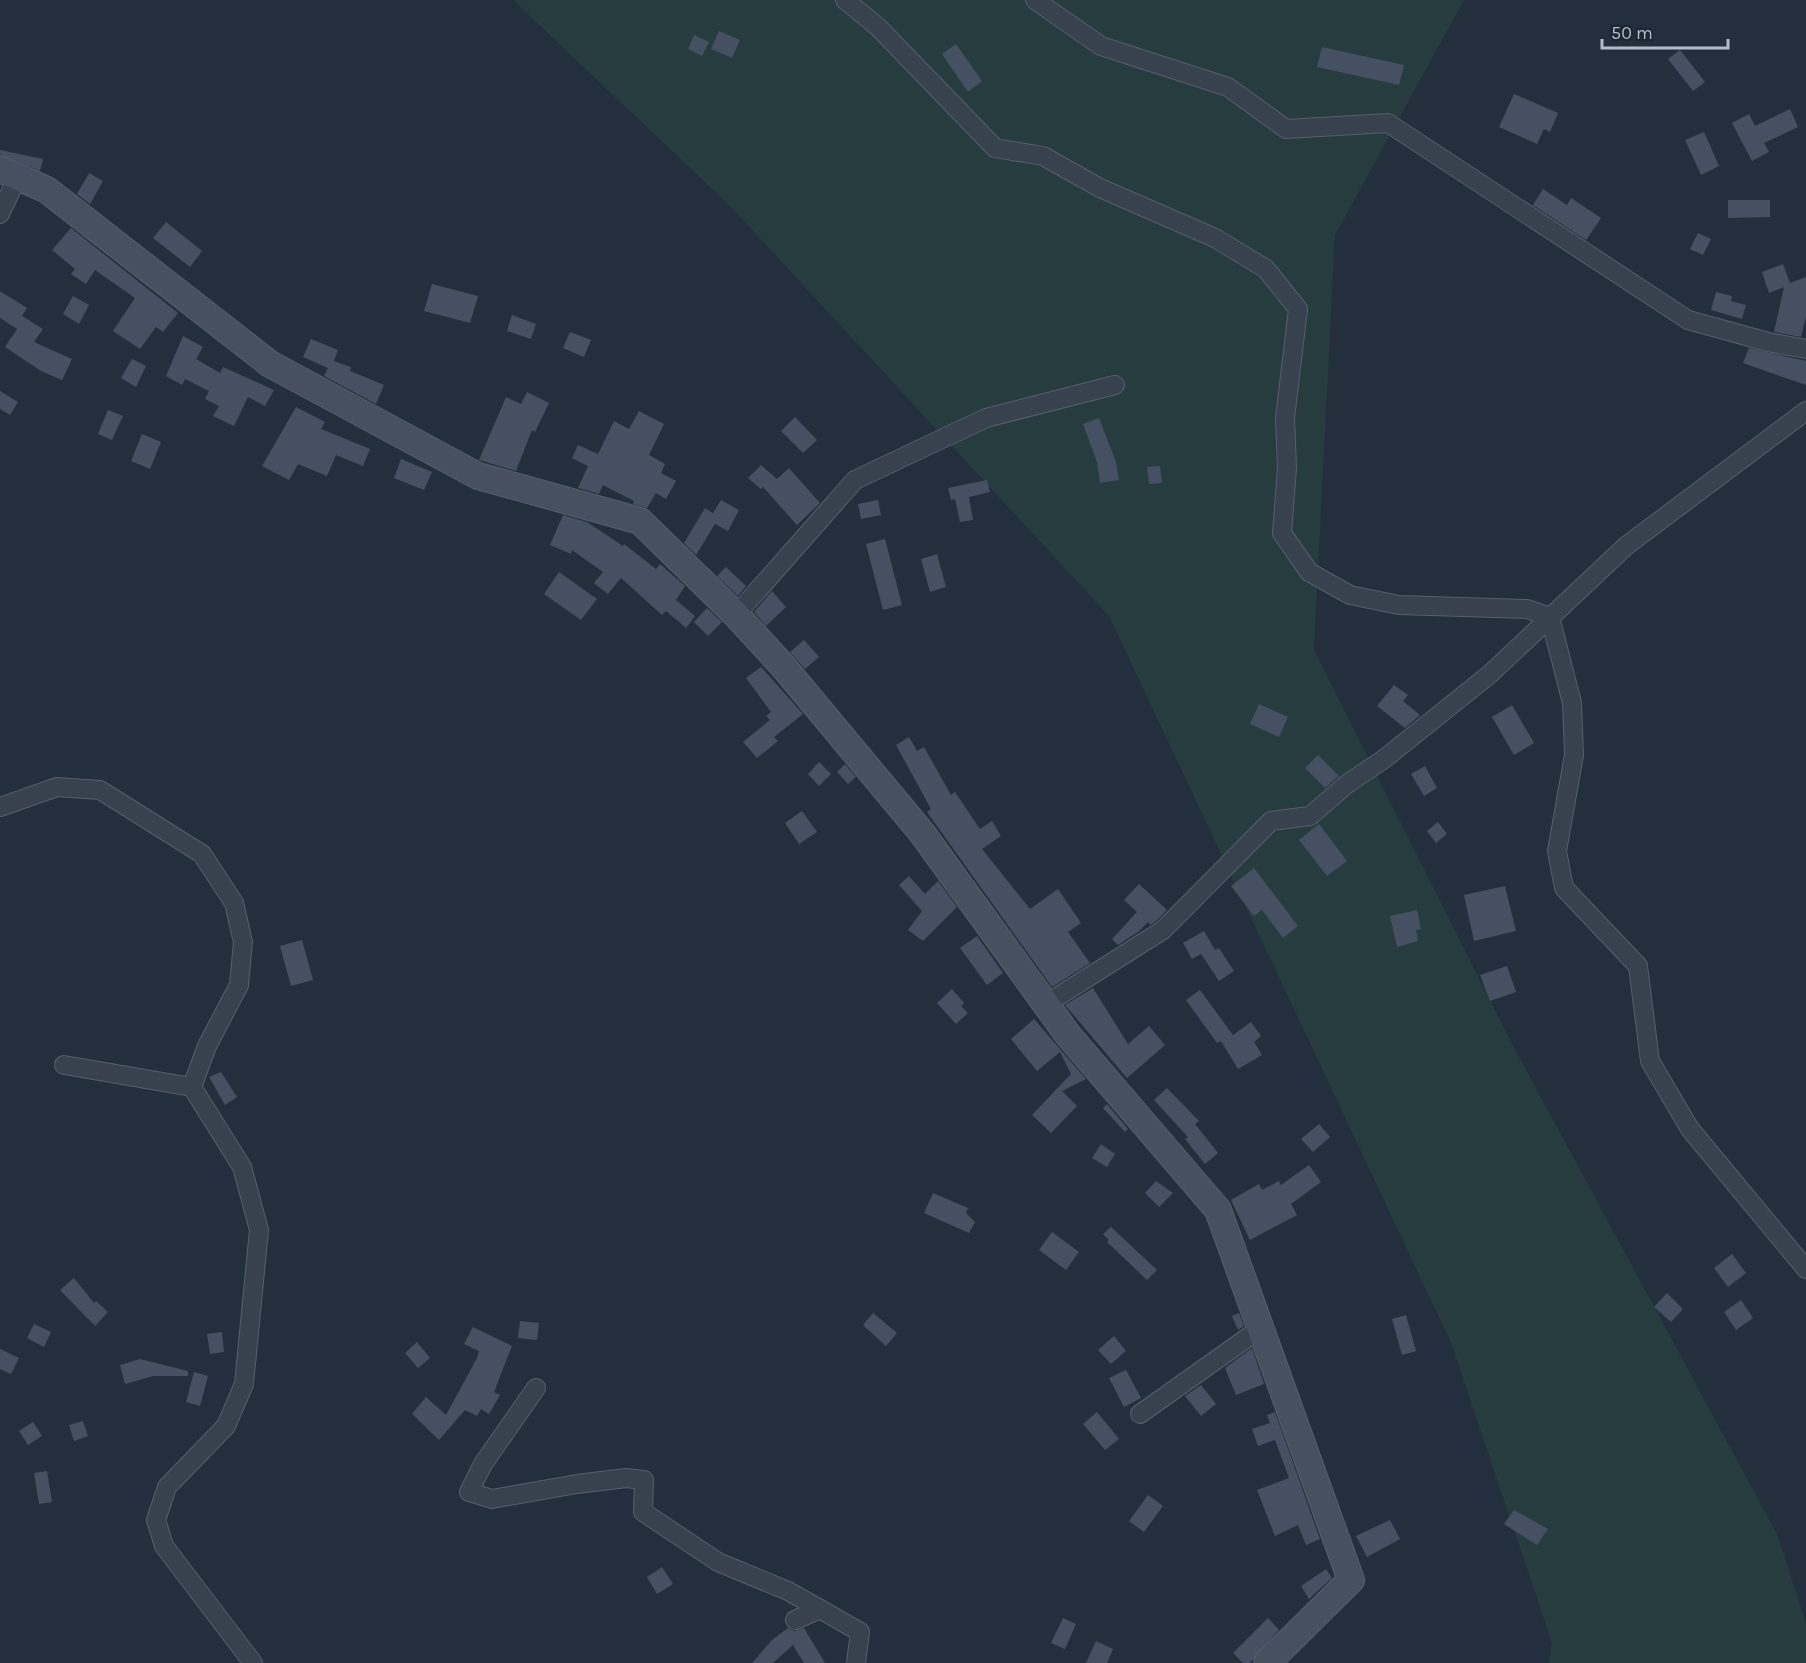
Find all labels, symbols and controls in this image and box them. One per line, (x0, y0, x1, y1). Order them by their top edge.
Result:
scale bar (1602, 12, 1728, 50)
text: 50 m (1611, 22, 1653, 44)

